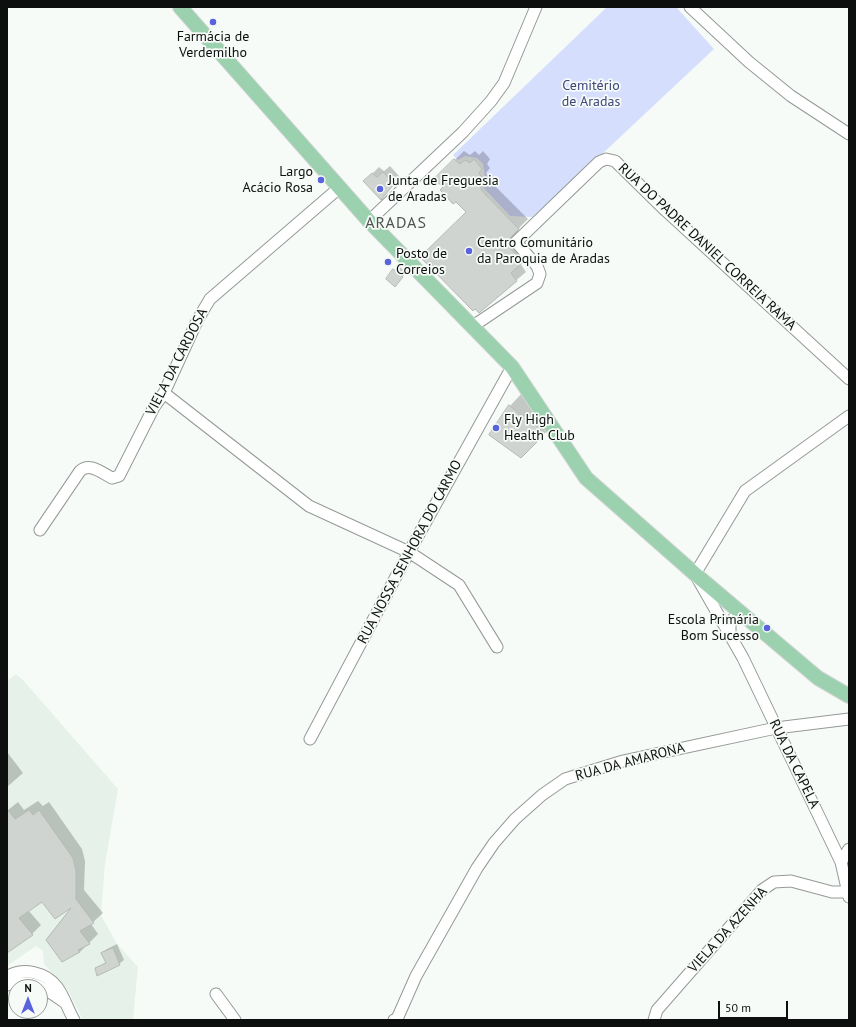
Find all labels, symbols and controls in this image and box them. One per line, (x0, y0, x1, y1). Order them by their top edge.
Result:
marker: Farmácia de Verdemilho (208, 17, 218, 27)
place label: Farmácia de Verdemilho (177, 29, 249, 62)
park label: Cemitério de Aradas (562, 78, 620, 110)
street label: RUA DO PADRE DANIEL CORREIA RAMA (614, 160, 800, 334)
place label: Largo Acácio Rosa (242, 164, 313, 196)
place label: Junta de Freguesia de Aradas (388, 173, 499, 206)
marker: Largo Acácio Rosa (316, 175, 326, 185)
marker: Junta de Freguesia de Aradas (375, 184, 385, 194)
district label: ARADAS (365, 213, 427, 233)
place label: Centro Comunitário da Paroquia de Aradas (477, 235, 610, 268)
place label: Posto de Correios (396, 246, 447, 278)
marker: Centro Comunitário da Paroquia de Aradas (464, 246, 474, 256)
marker: Posto de Correios (383, 257, 393, 267)
street label: VIELA DA CARDOSA (143, 306, 211, 418)
place label: Fly High Health Club (504, 412, 575, 444)
marker: Fly High Health Club (491, 423, 501, 433)
street label: RUA NOSSA SENHORA DO CARMO (354, 457, 466, 647)
place label: Escola Primária Bom Sucesso (668, 612, 759, 644)
marker: Escola Primária Bom Sucesso (762, 623, 772, 633)
street label: RUA DA CAPELA (765, 717, 823, 811)
street label: RUA DA AMARONA (574, 739, 686, 785)
street label: VIELA DA AZENHA (685, 884, 771, 976)
north arrow (8, 979, 48, 1019)
text: N (24, 981, 32, 995)
scale bar (720, 993, 790, 1019)
text: 50 m (725, 1000, 751, 1015)

